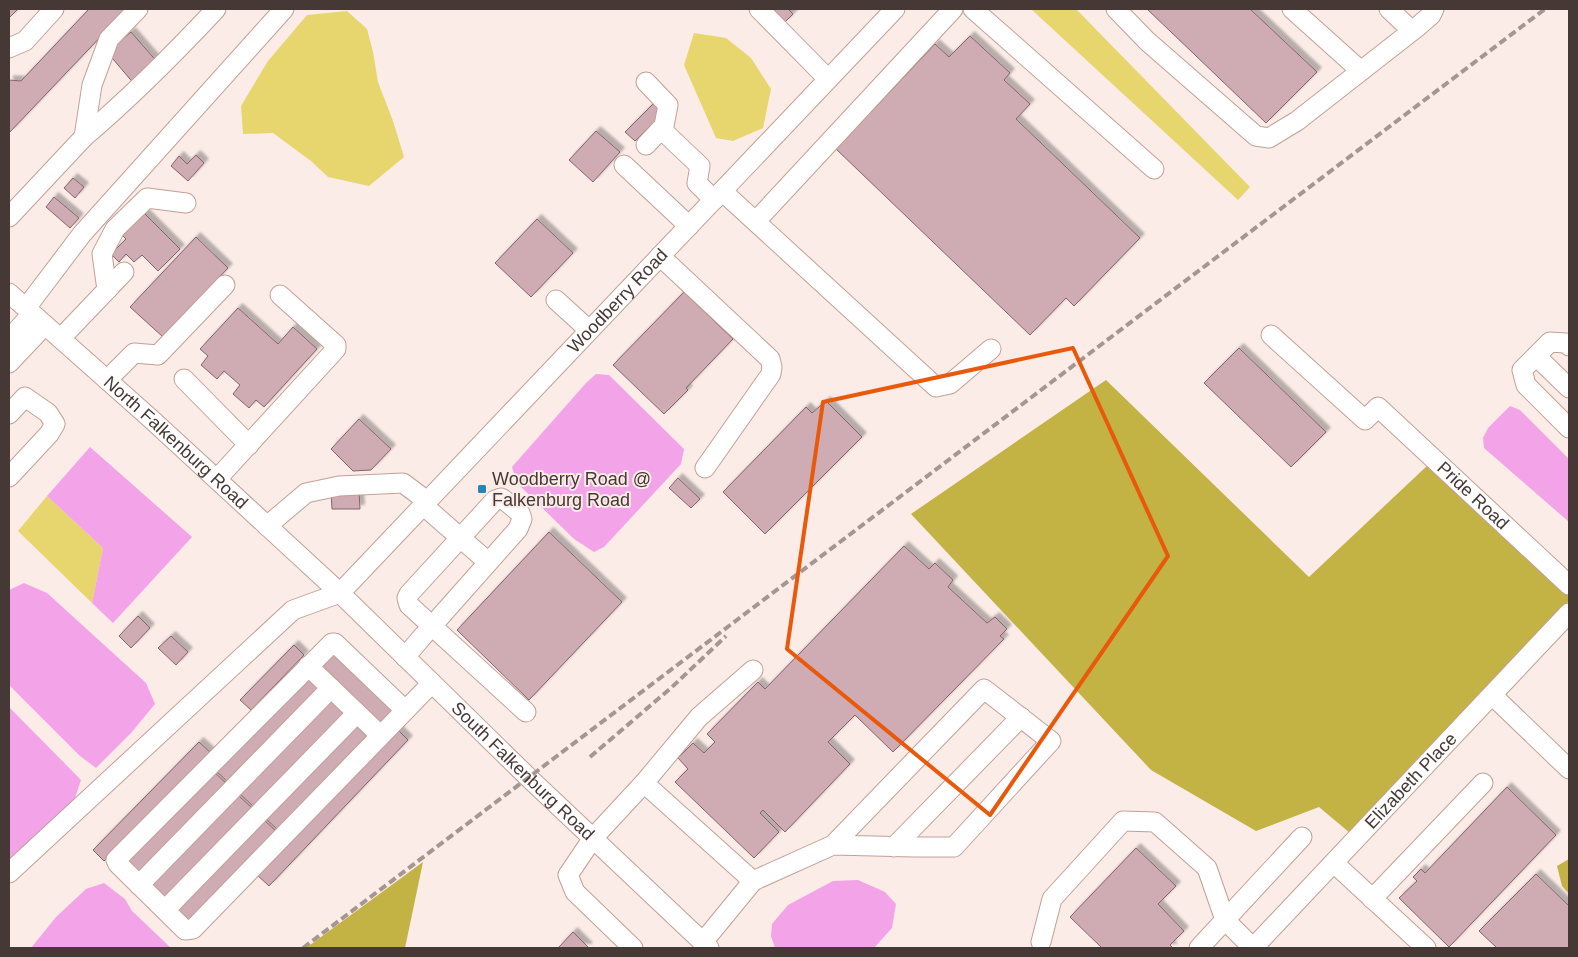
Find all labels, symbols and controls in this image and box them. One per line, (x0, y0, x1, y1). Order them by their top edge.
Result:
street label: Woodberry Road (564, 245, 672, 357)
street label: North Falkenburg Road (100, 372, 252, 513)
street label: Pride Road (1433, 458, 1513, 534)
place label: Woodberry Road @ Falkenburg Road (492, 469, 651, 510)
marker: Woodberry Road @ Falkenburg Road (476, 483, 488, 495)
street label: South Falkenburg Road (447, 698, 598, 844)
street label: Elizabeth Place (1361, 729, 1461, 833)

